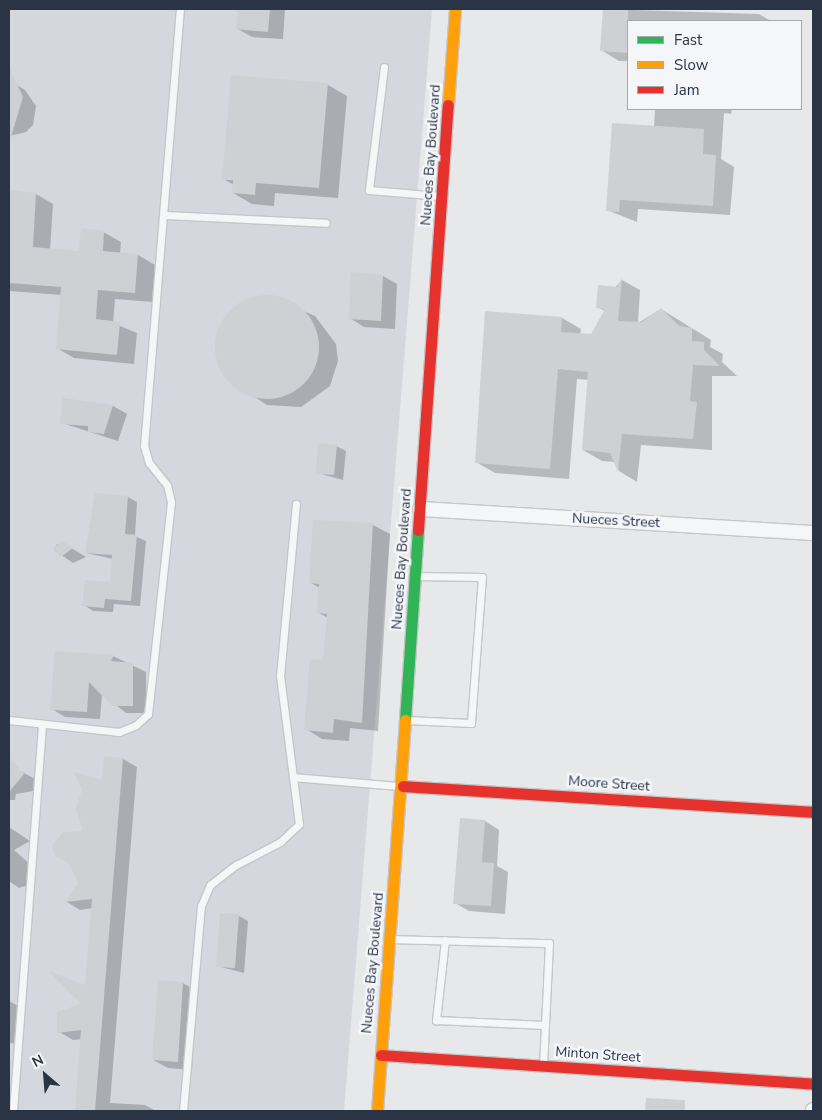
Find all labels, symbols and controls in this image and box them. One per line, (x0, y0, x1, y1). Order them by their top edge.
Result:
legend (627, 20, 802, 110)
text: Fast (674, 30, 702, 50)
text: Slow (674, 55, 708, 75)
text: Jam (674, 80, 700, 100)
street label: Nueces Bay Boulevard (418, 84, 444, 226)
street label: Nueces Bay Boulevard (389, 488, 415, 630)
street label: Nueces Street (572, 510, 660, 532)
street label: Moore Street (568, 773, 650, 795)
street label: Nueces Bay Boulevard (358, 892, 388, 1034)
street label: Minton Street (555, 1044, 641, 1066)
north arrow (20, 1050, 70, 1100)
text: N (29, 1050, 47, 1072)

